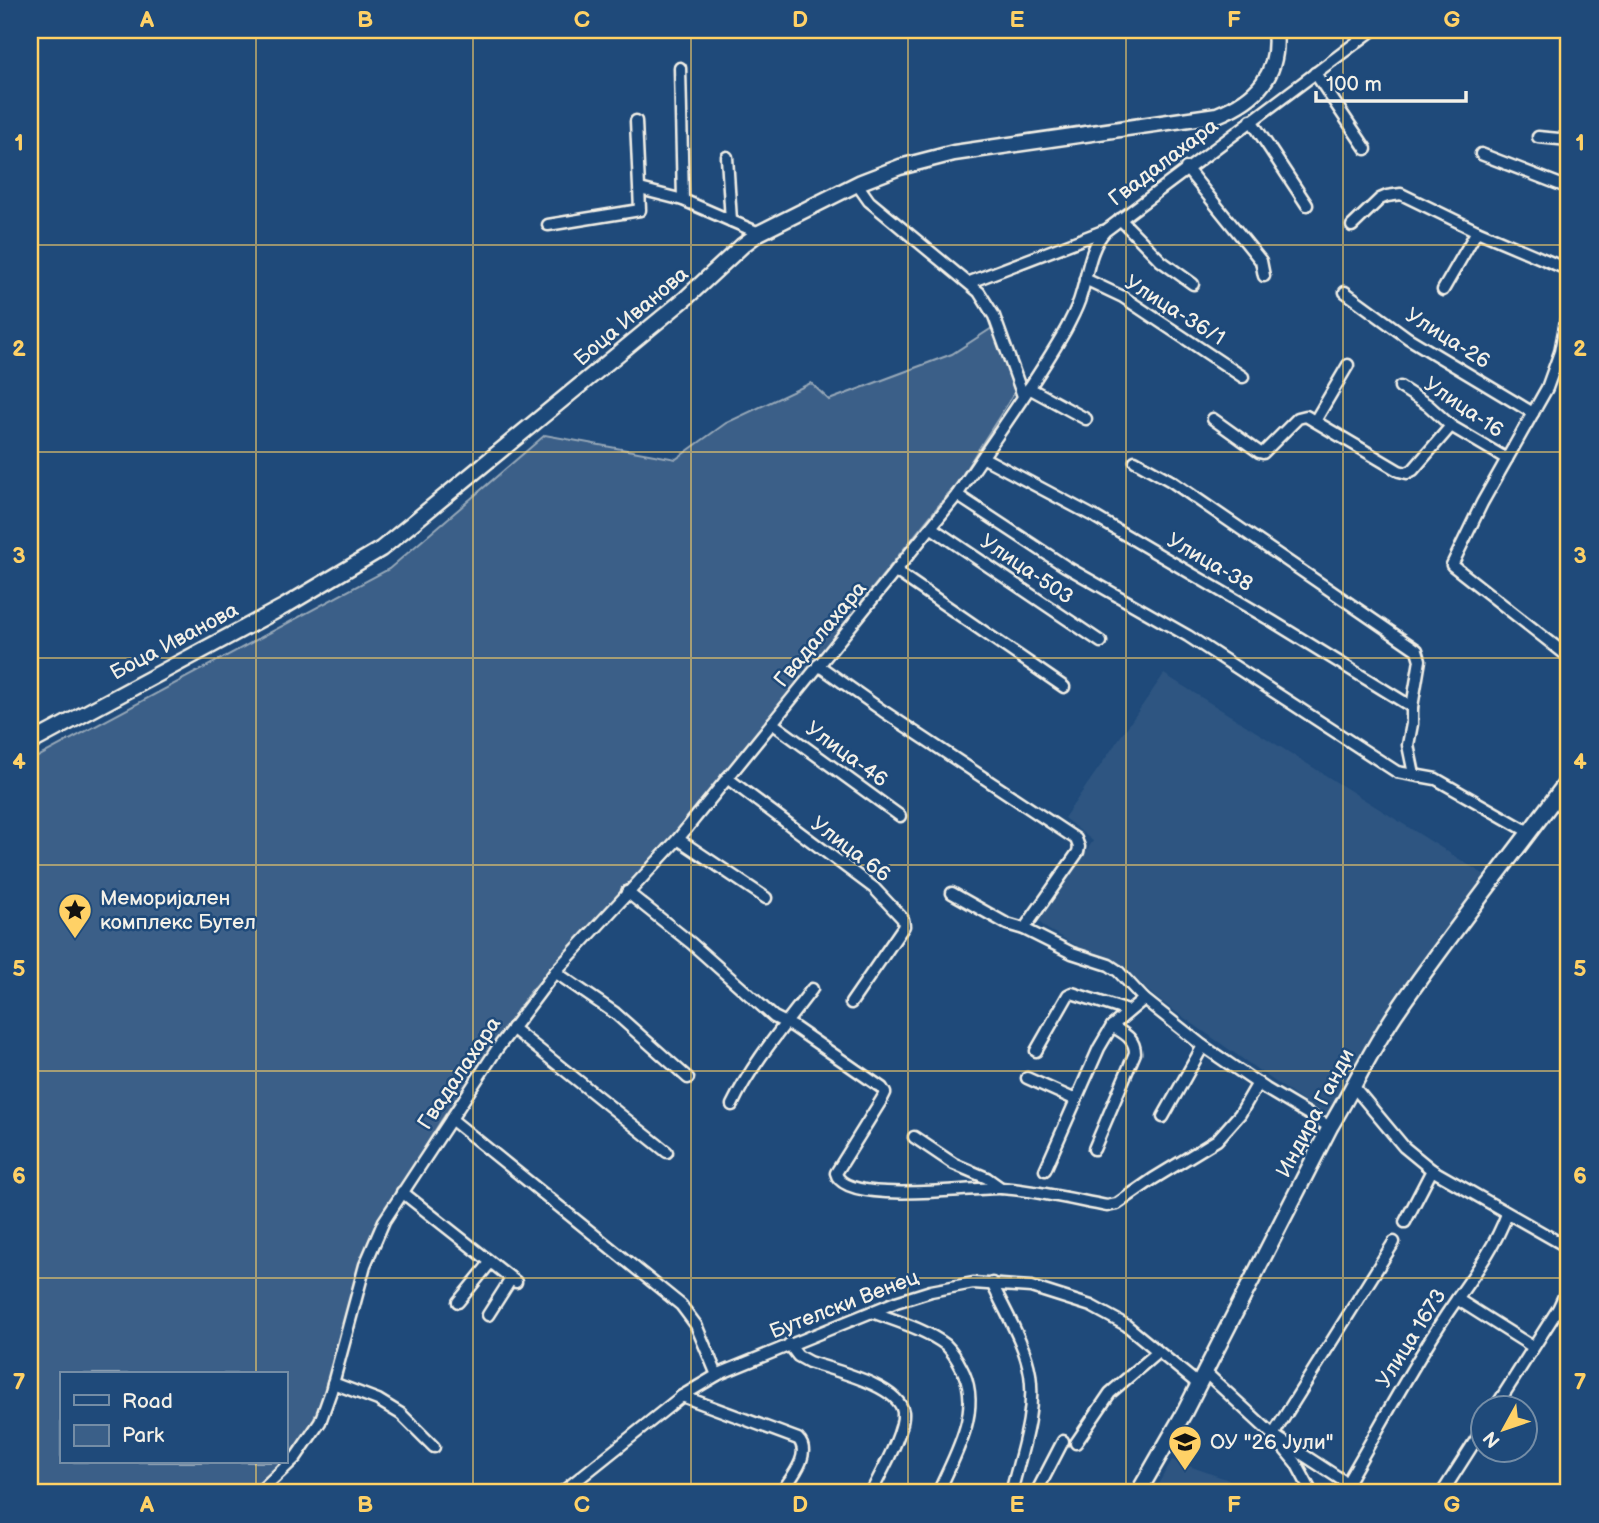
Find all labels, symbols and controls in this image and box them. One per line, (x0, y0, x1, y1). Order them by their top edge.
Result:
text: A (139, 6, 155, 34)
text: B (357, 6, 373, 34)
text: C (574, 6, 590, 34)
text: D (792, 6, 808, 34)
text: E (1010, 6, 1025, 34)
text: F (1227, 6, 1241, 34)
text: G (1444, 6, 1461, 34)
scale bar (1316, 60, 1466, 104)
text: 100 m (1326, 72, 1382, 97)
street label: Гвадалахара (1104, 113, 1223, 212)
text: 1 (14, 129, 24, 157)
text: 1 (1575, 129, 1585, 157)
street label: Боца Иванова (569, 261, 694, 371)
street label: Улица-36/1 (1120, 270, 1229, 351)
street label: Улица-26 (1401, 303, 1495, 374)
text: 2 (12, 335, 26, 363)
text: 2 (1573, 335, 1587, 363)
street label: Улица-16 (1419, 372, 1508, 443)
street label: Улица-38 (1162, 528, 1257, 597)
street label: Улица-503 (975, 529, 1078, 610)
text: 3 (12, 542, 26, 570)
text: 3 (1573, 542, 1587, 570)
street label: Гвадалахара (769, 576, 872, 692)
street label: Боца Иванова (106, 597, 243, 686)
street label: Улица-46 (801, 716, 893, 793)
text: 4 (12, 748, 26, 776)
text: 4 (1573, 748, 1587, 776)
street label: Улица 66 (806, 811, 896, 888)
place label: Меморијален комплекс Бутел (100, 886, 256, 935)
place icon: Меморијален комплекс Бутел (56, 891, 94, 940)
text: 5 (12, 955, 26, 983)
text: 5 (1573, 955, 1587, 983)
street label: Гвадалахара (413, 1012, 507, 1134)
street label: Индира Ганди (1271, 1045, 1360, 1182)
text: 6 (12, 1162, 26, 1190)
text: 6 (1573, 1162, 1587, 1190)
street label: Бутелски Венец (766, 1265, 922, 1344)
street label: Улица 1673 (1371, 1284, 1452, 1392)
text: 7 (13, 1368, 26, 1396)
text: 7 (1574, 1368, 1587, 1396)
legend (60, 1372, 287, 1464)
text: Road (122, 1389, 173, 1414)
north arrow (1470, 1394, 1540, 1464)
text: Park (122, 1423, 165, 1448)
school or university icon: ОУ "26 Јули" (1166, 1423, 1204, 1472)
text: N (1479, 1426, 1506, 1452)
place label: ОУ "26 Јули" (1210, 1430, 1334, 1455)
text: A (139, 1491, 155, 1519)
text: B (357, 1491, 373, 1519)
text: C (574, 1491, 590, 1519)
text: D (792, 1491, 808, 1519)
text: E (1010, 1491, 1025, 1519)
text: F (1227, 1491, 1241, 1519)
text: G (1444, 1491, 1461, 1519)

